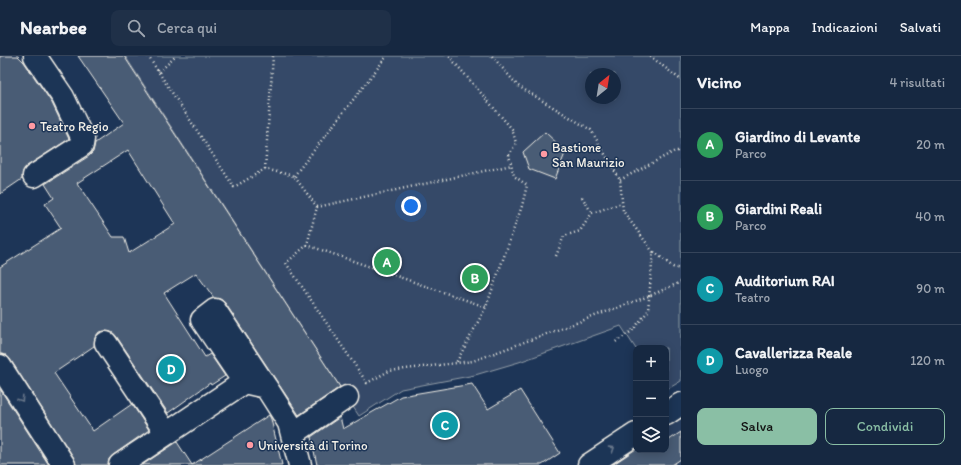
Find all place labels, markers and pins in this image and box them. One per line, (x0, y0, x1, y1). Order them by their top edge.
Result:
place label: Teatro Regio (40, 119, 109, 134)
marker: Teatro Regio (27, 121, 37, 131)
place label: Bastione San Maurizio (552, 140, 625, 170)
marker: Bastione San Maurizio (539, 149, 549, 159)
pin: A (374, 247, 400, 277)
pin: B (462, 263, 488, 293)
pin: D (158, 354, 184, 384)
pin: C (432, 410, 458, 440)
place label: Università di Torino (258, 438, 368, 453)
marker: Università di Torino (245, 440, 255, 450)

